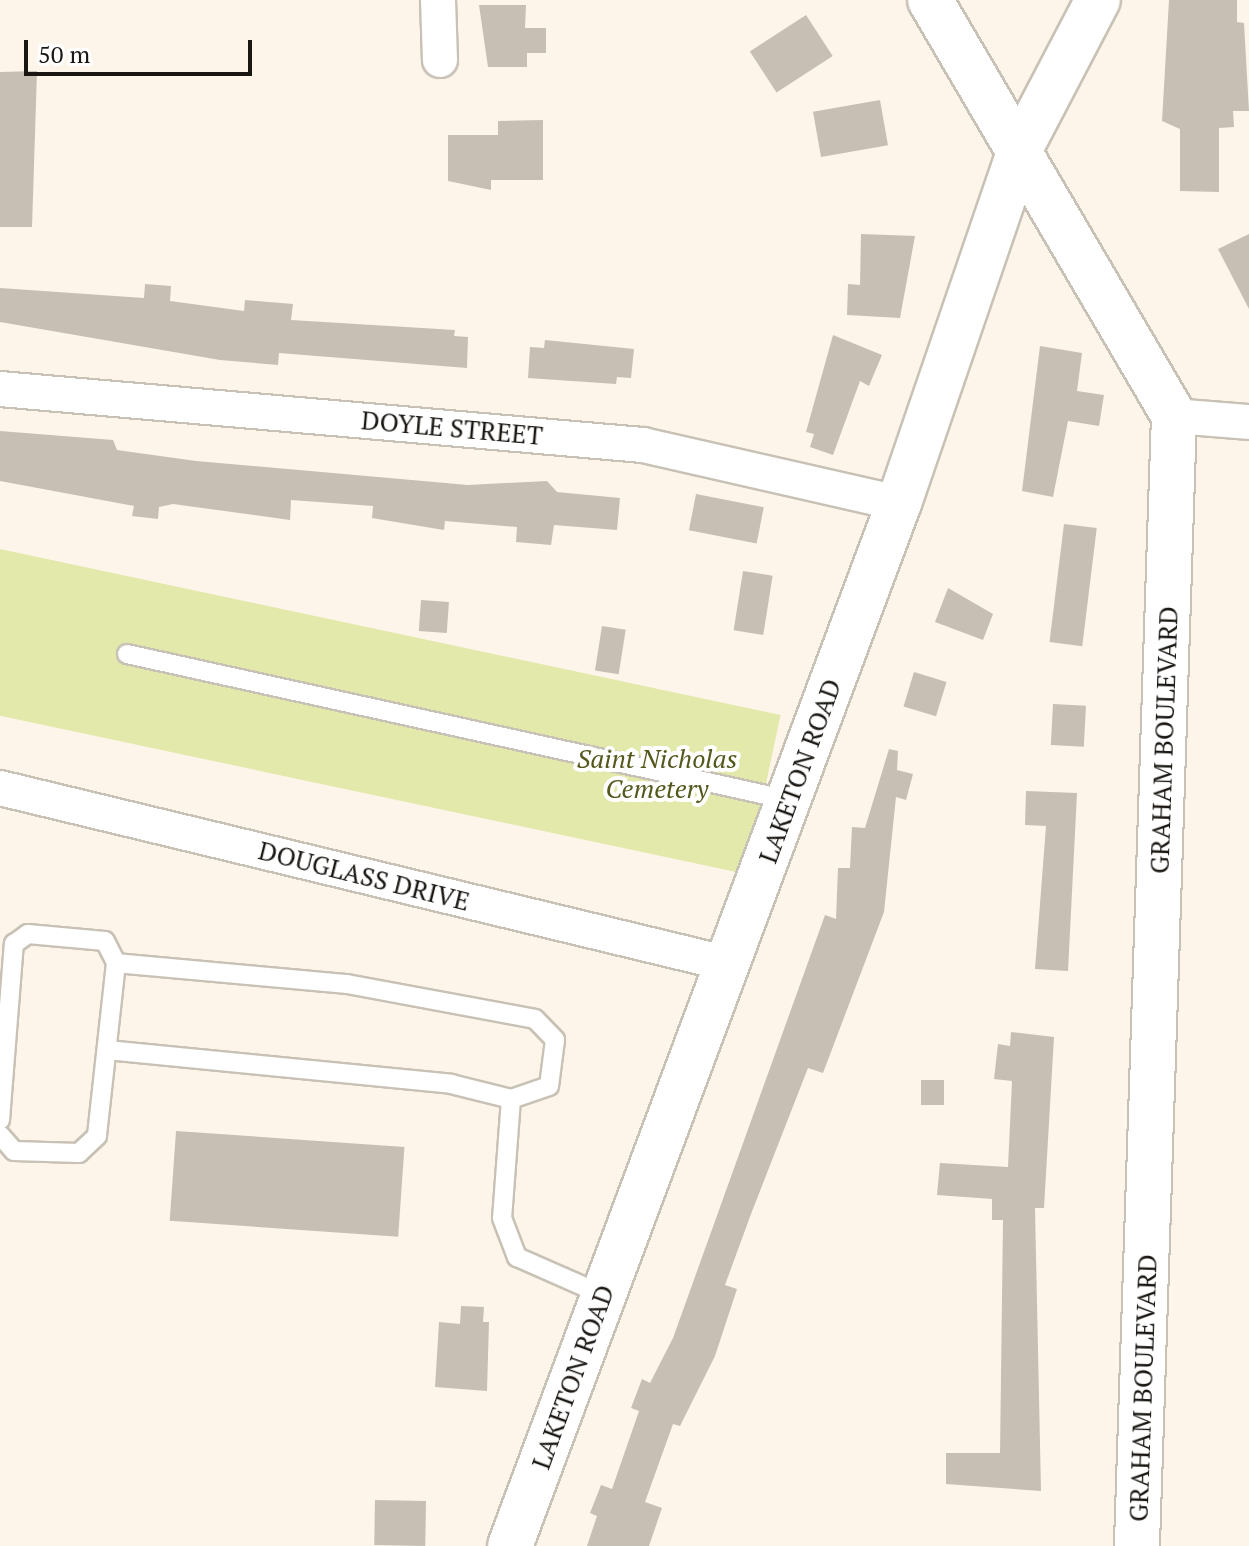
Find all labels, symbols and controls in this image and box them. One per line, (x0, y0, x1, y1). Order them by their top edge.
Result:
scale bar (28, 24, 256, 74)
text: 50 m (38, 38, 90, 70)
street label: DOYLE STREET (360, 405, 544, 451)
street label: GRAHAM BOULEVARD (1144, 606, 1184, 874)
street label: LAKETON ROAD (752, 675, 848, 867)
park label: Saint Nicholas Cemetery (577, 743, 737, 804)
street label: DOUGLASS DRIVE (255, 835, 473, 917)
street label: GRAHAM BOULEVARD (1123, 1254, 1163, 1522)
street label: LAKETON ROAD (525, 1281, 621, 1473)

